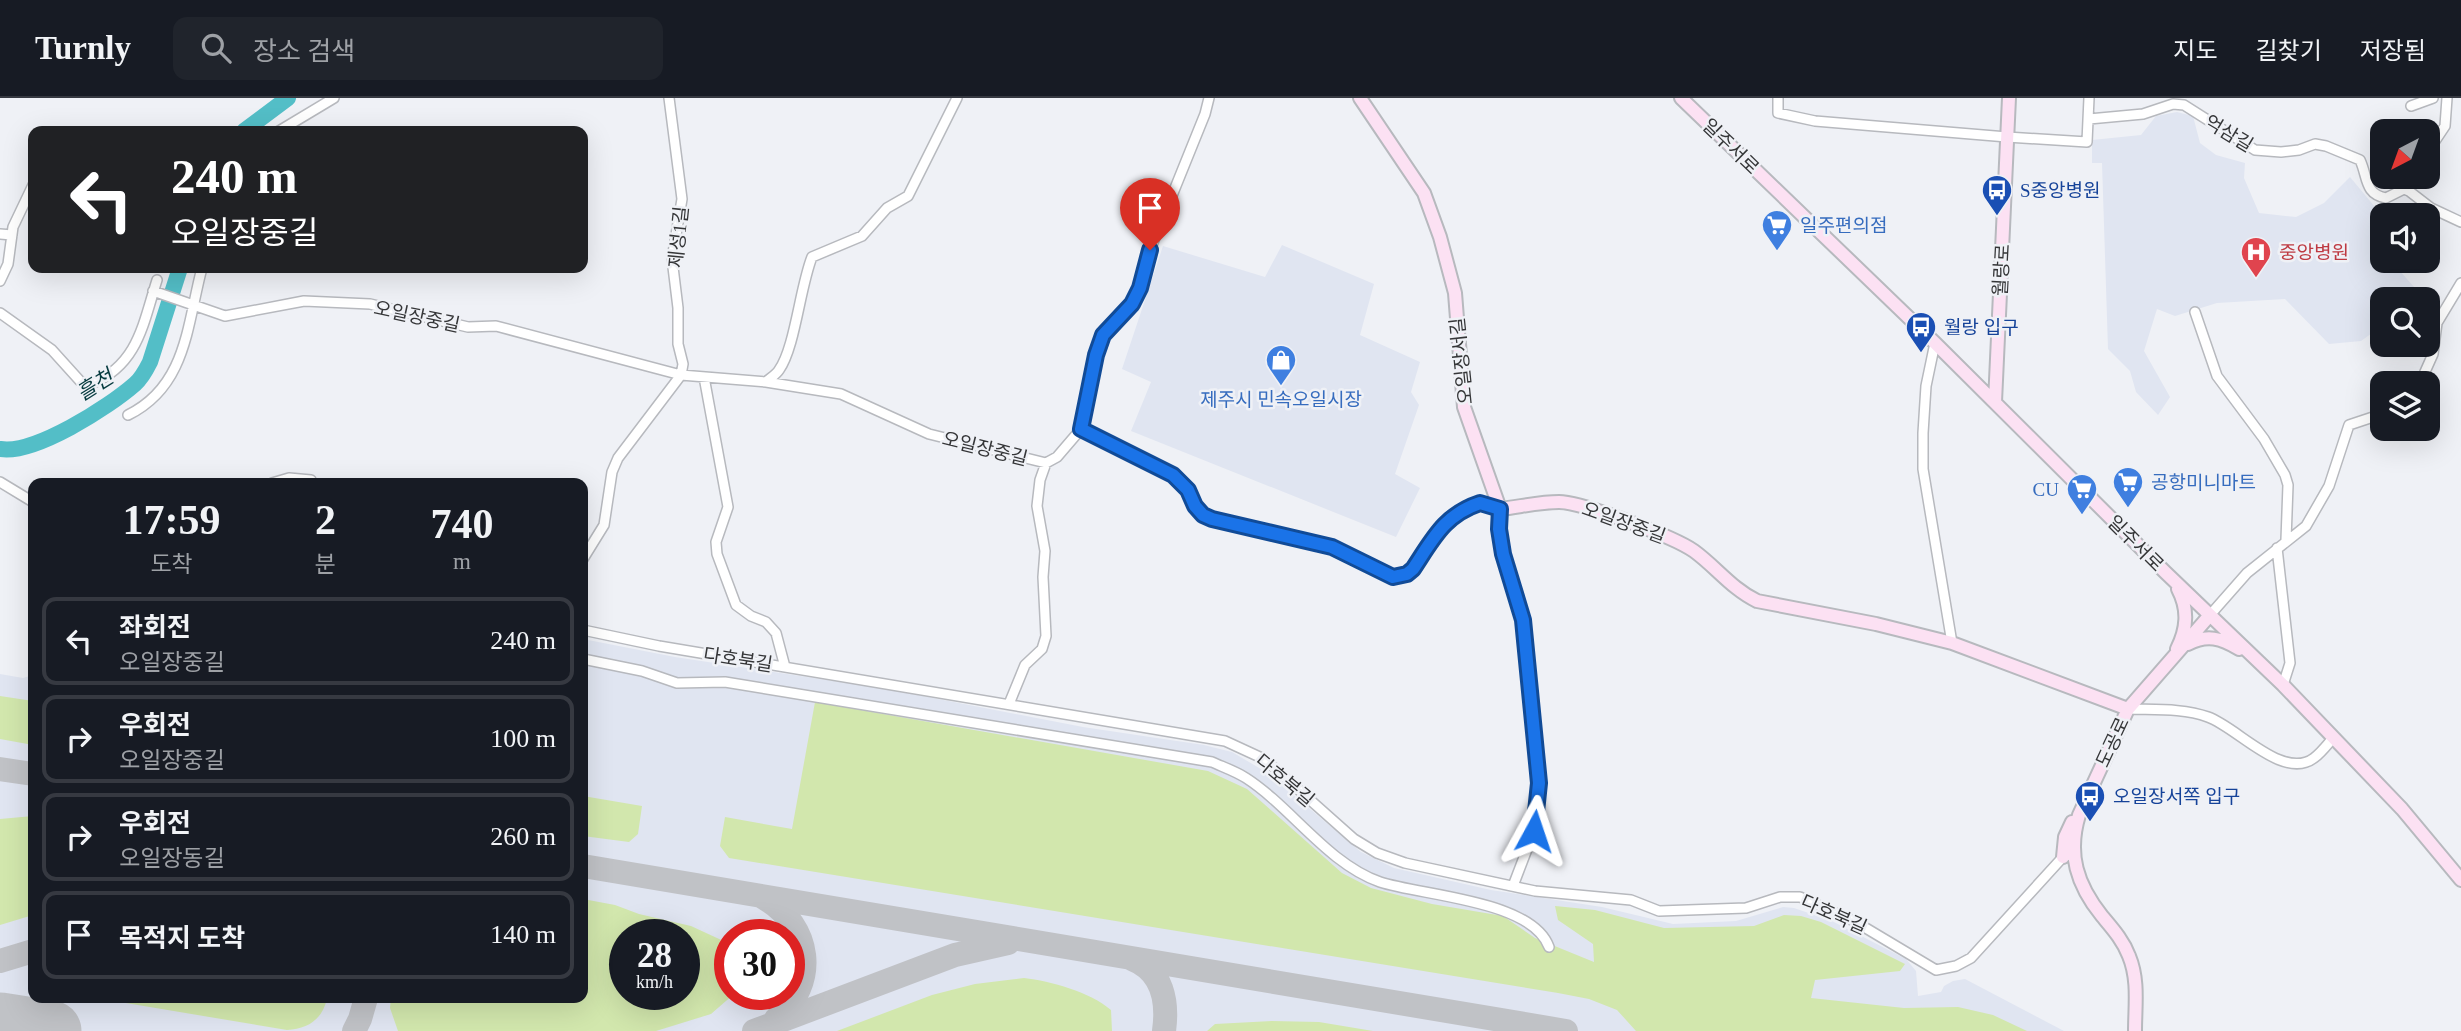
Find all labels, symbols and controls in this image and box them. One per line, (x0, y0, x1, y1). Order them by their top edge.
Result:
search box (173, 17, 663, 80)
icon: search (197, 29, 235, 67)
text: Turnly (35, 30, 131, 66)
text: 장소 검색 (253, 37, 355, 66)
text: 지도 (2173, 38, 2218, 64)
text: 길찾기 (2256, 38, 2322, 64)
text: 저장됨 (2360, 38, 2426, 64)
street label: 억삼길 (2201, 111, 2257, 156)
street label: 일주서로 (1698, 115, 1763, 178)
north arrow (2370, 119, 2440, 189)
map controls (2370, 119, 2440, 441)
text: 240 m (171, 149, 298, 204)
icon: left (56, 154, 147, 245)
bus stop icon: S중앙병원 (1980, 173, 2014, 217)
pin (1120, 178, 1180, 250)
place label: S중앙병원 (2020, 180, 2101, 201)
icon: arrive (1131, 189, 1169, 227)
button: sound (2370, 203, 2440, 273)
street label: 제성1길 (665, 205, 692, 269)
supermarket icon: 일주편의점 (1760, 208, 1794, 252)
text: 오일장중길 (171, 215, 318, 251)
place label: 일주편의점 (1800, 215, 1887, 236)
hospital icon: 중앙병원 (2239, 235, 2273, 279)
place label: 중앙병원 (2279, 242, 2349, 263)
street label: 월랑로 (1990, 243, 2013, 297)
button: search (2370, 287, 2440, 357)
street label: 오일장중길 (372, 297, 462, 336)
bus stop icon: 월랑 입구 (1904, 310, 1938, 354)
street label: 오일장서길 (1446, 316, 1477, 406)
place label: 월랑 입구 (1944, 317, 2019, 338)
shop icon: 제주시 민속오일시장 (1264, 343, 1298, 387)
water label: 흘천 (72, 363, 120, 405)
button: layers (2370, 371, 2440, 441)
place label: 제주시 민속오일시장 (1200, 389, 1362, 410)
street label: 오일장중길 (940, 428, 1030, 469)
supermarket icon: 공항미니마트 (2111, 465, 2145, 509)
supermarket icon: CU (2065, 472, 2099, 516)
place label: 공항미니마트 (2151, 472, 2256, 493)
place label: CU (2033, 479, 2059, 500)
text: 17:59 (122, 497, 220, 543)
text: 2 (315, 497, 336, 543)
street label: 오일장중길 (1579, 498, 1668, 547)
text: 740 (431, 501, 494, 547)
street label: 일주서로 (2104, 511, 2168, 575)
text: m (453, 549, 471, 574)
text: 도착 (150, 552, 193, 577)
text: 분 (315, 552, 336, 577)
text: 좌회전 (119, 613, 191, 642)
icon: left (60, 622, 98, 660)
text: 240 m (490, 626, 556, 655)
street label: 다호북길 (702, 644, 774, 675)
text: 오일장중길 (119, 650, 225, 675)
text: 우회전 (119, 711, 191, 740)
street label: 도공로 (2092, 714, 2133, 770)
icon: right (60, 720, 98, 758)
text: 100 m (490, 724, 556, 753)
text: 오일장중길 (119, 748, 225, 773)
street label: 다호북길 (1251, 750, 1318, 811)
bus stop icon: 오일장서쪽 입구 (2073, 779, 2107, 823)
place label: 오일장서쪽 입구 (2113, 786, 2240, 807)
position arrow (1497, 794, 1571, 868)
text: 우회전 (119, 809, 191, 838)
icon: right (60, 818, 98, 856)
text: 260 m (490, 822, 556, 851)
text: 오일장동길 (119, 846, 225, 871)
street label: 다호북길 (1798, 891, 1870, 938)
icon: arrive (60, 916, 98, 954)
speed limit sign: 30 (714, 919, 805, 1010)
text: 140 m (490, 920, 556, 949)
text: 목적지 도착 (119, 924, 245, 953)
text: 28 (637, 936, 672, 975)
text: km/h (636, 972, 673, 992)

